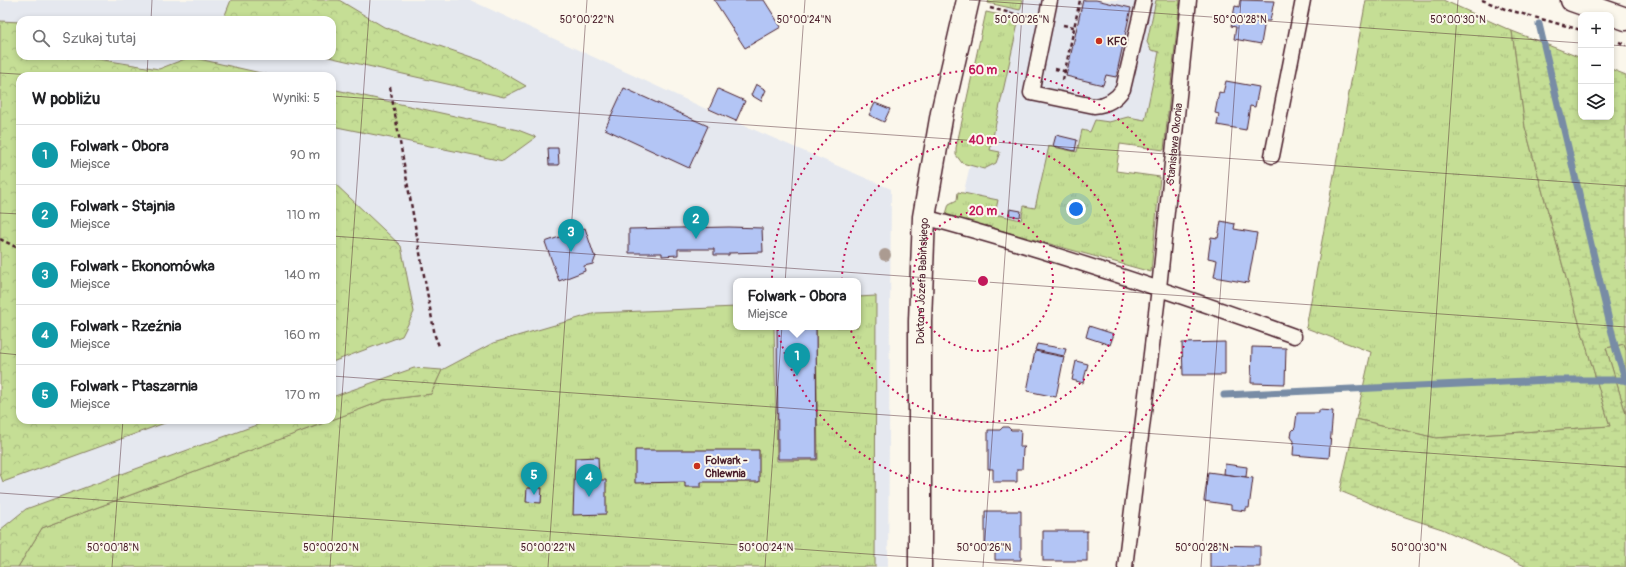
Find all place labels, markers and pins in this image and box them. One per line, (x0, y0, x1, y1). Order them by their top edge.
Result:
place label: KFC (1107, 35, 1127, 48)
marker: KFC (1094, 36, 1104, 46)
pin: 2 (683, 206, 709, 239)
pin: 3 (558, 219, 584, 252)
centre of rings (976, 274, 990, 288)
pin: 1 (784, 343, 810, 376)
place label: Folwark - Chlewnia (705, 454, 748, 480)
marker: Folwark - Chlewnia (692, 461, 702, 471)
pin: 5 (521, 462, 547, 495)
pin: 4 (576, 464, 602, 497)

